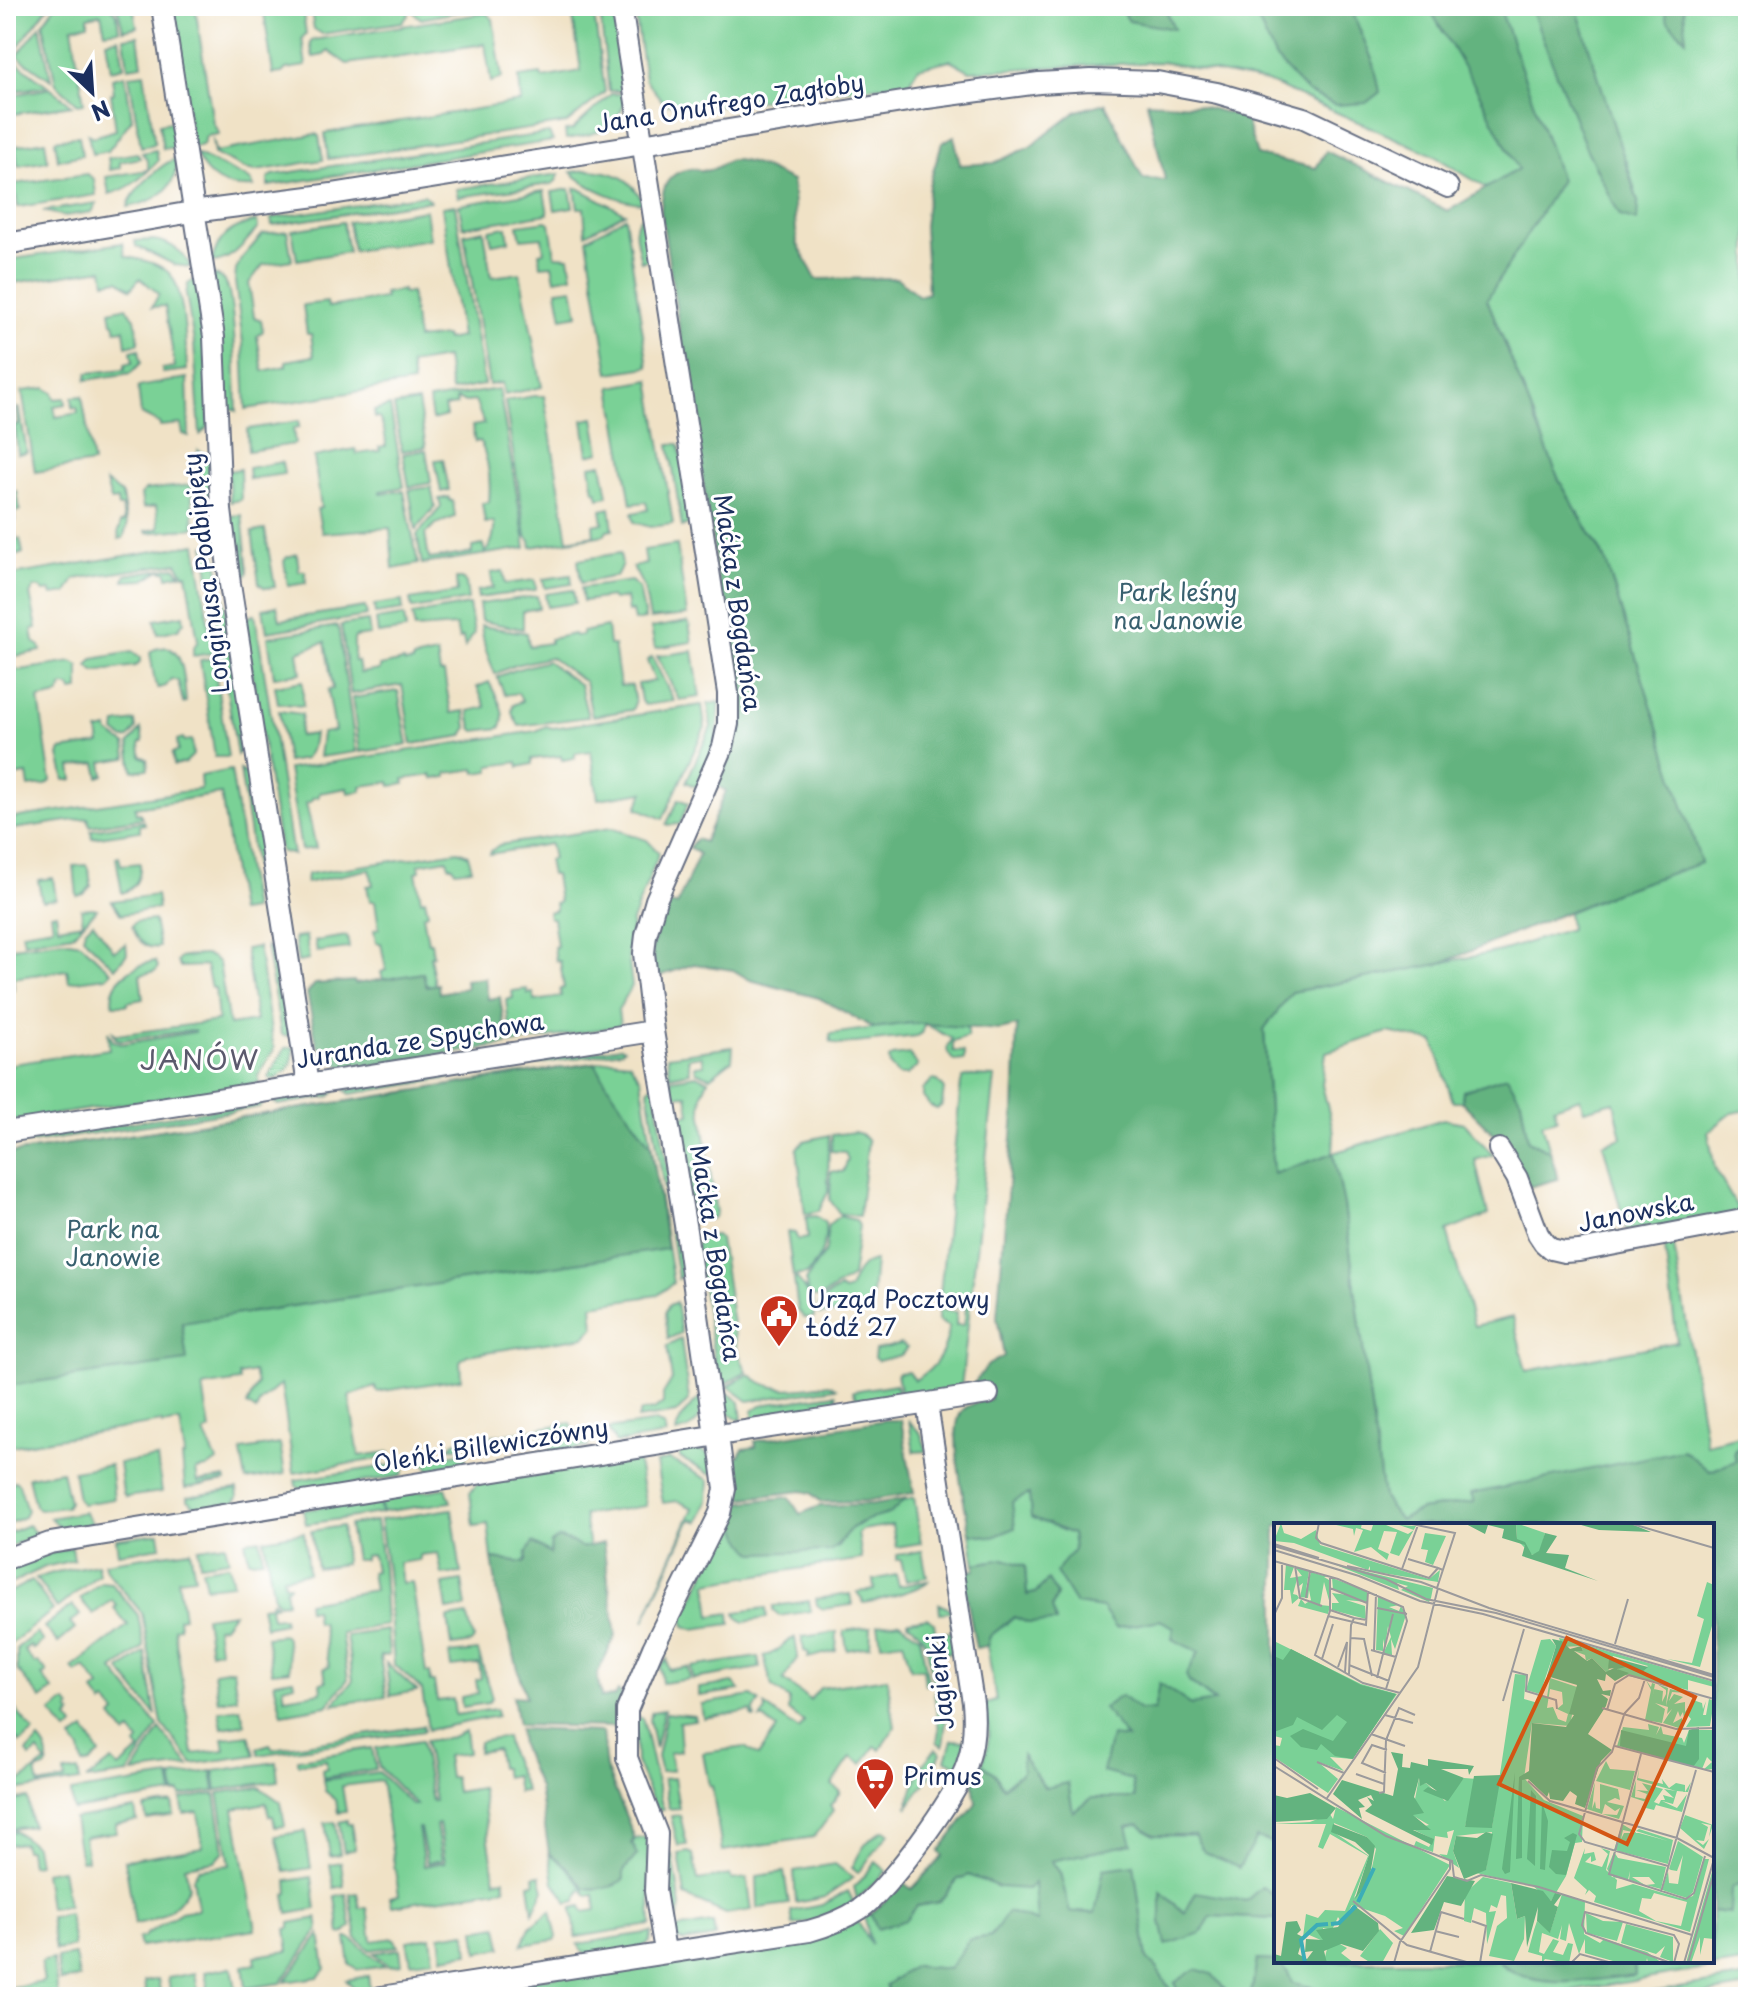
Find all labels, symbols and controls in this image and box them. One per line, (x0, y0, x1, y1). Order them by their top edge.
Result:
north arrow (52, 52, 132, 132)
street label: Jana Onufrego Zagłoby (593, 63, 866, 141)
text: N (86, 93, 116, 130)
street label: Longinusa Podbipięty (172, 451, 238, 696)
street label: Maćka z Bogdańca (706, 492, 772, 714)
park label: Park leśny na Janowie (1113, 573, 1243, 637)
street label: Juranda ze Spychowa (293, 1002, 546, 1076)
district label: JANÓW (140, 1037, 260, 1080)
street label: Maćka z Bogdańca (682, 1142, 752, 1364)
street label: Janowska (1575, 1182, 1697, 1240)
park label: Park na Janowie (65, 1210, 161, 1274)
place label: Urząd Pocztowy Łódź 27 (806, 1280, 990, 1344)
public building icon: Urząd Pocztowy Łódź 27 (758, 1293, 800, 1348)
street label: Oleńki Billewiczówny (371, 1408, 611, 1480)
inset map (1274, 1523, 1714, 1963)
street label: Jagienki (916, 1633, 962, 1732)
supermarket icon: Primus (854, 1756, 896, 1811)
place label: Primus (903, 1757, 981, 1793)

